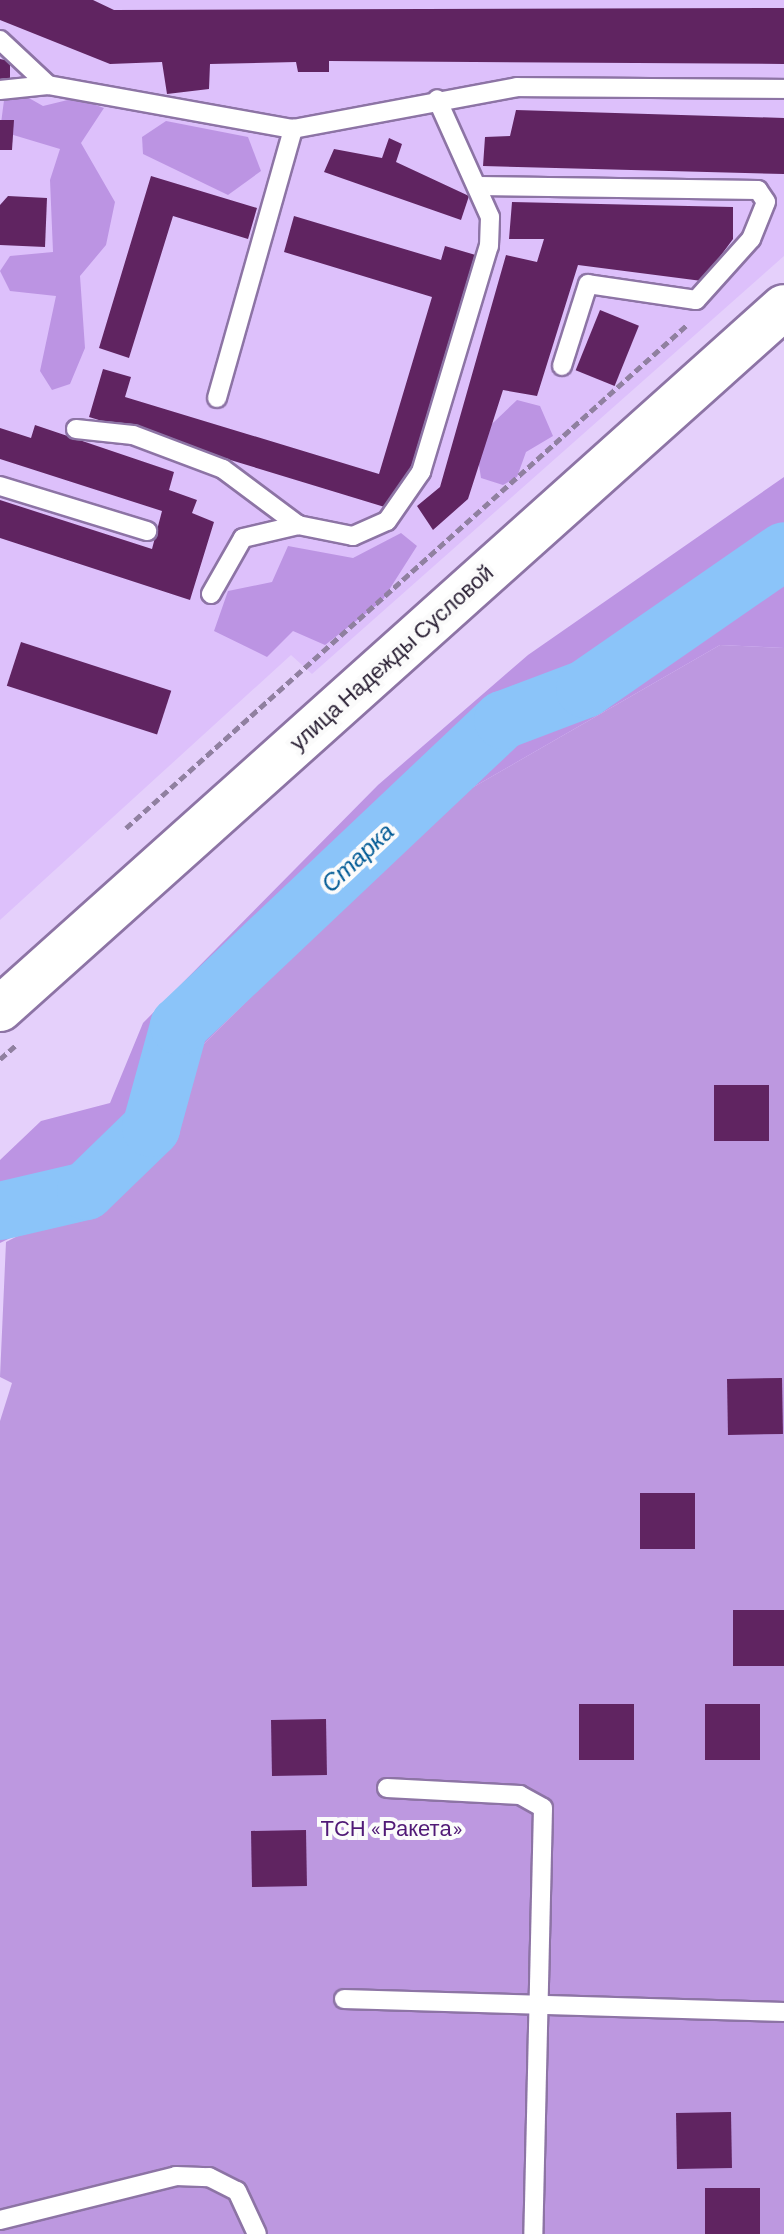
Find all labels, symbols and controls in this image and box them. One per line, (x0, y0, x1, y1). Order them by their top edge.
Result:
street label: улица Надежды Сусловой (284, 559, 498, 755)
water label: Старка (315, 816, 399, 898)
park label: ТСН «Ракета» (321, 1815, 463, 1841)

